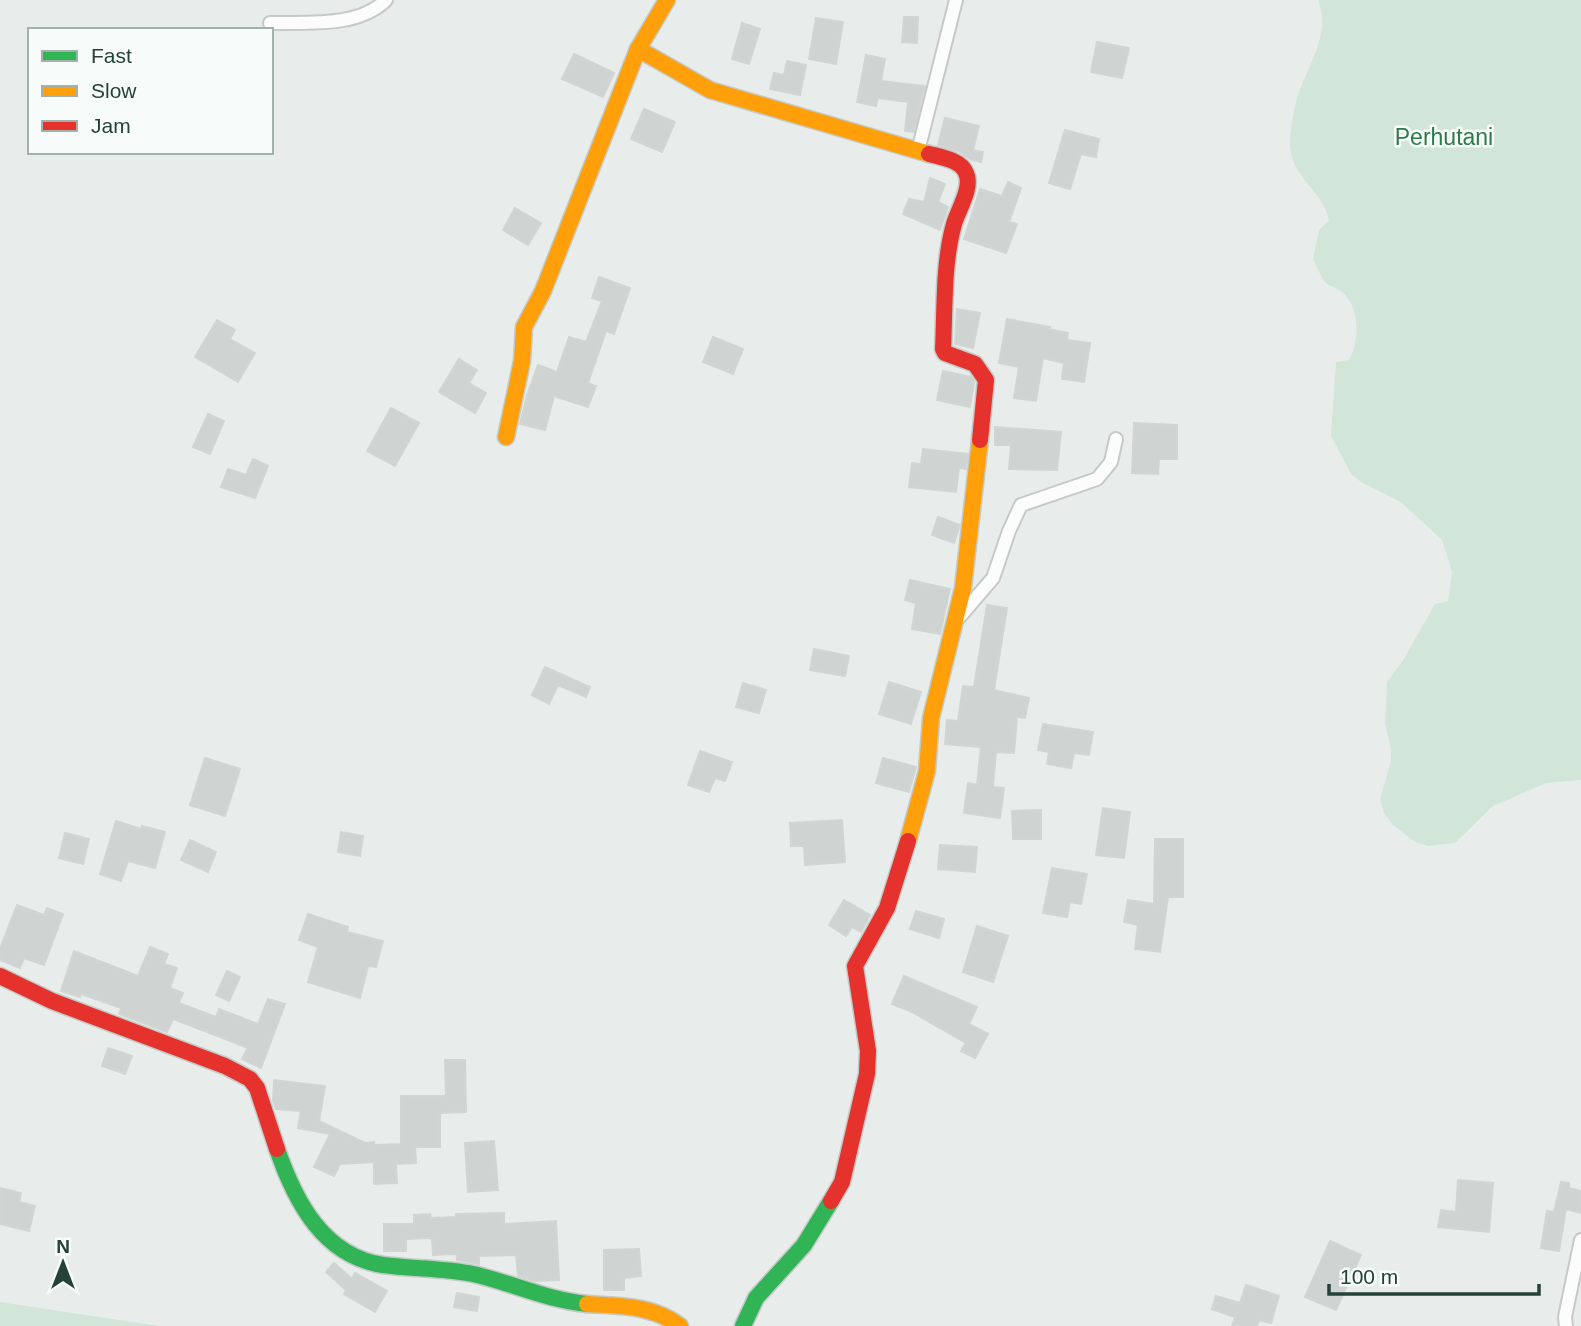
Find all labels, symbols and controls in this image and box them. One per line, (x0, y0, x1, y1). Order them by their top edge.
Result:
legend (28, 28, 273, 154)
text: Fast (91, 44, 132, 67)
text: Slow (91, 79, 137, 102)
text: Jam (91, 114, 131, 137)
park label: Perhutani (1395, 124, 1493, 150)
north arrow (28, 1228, 98, 1298)
text: N (56, 1236, 70, 1257)
scale bar (1329, 1252, 1539, 1296)
text: 100 m (1340, 1265, 1398, 1288)

